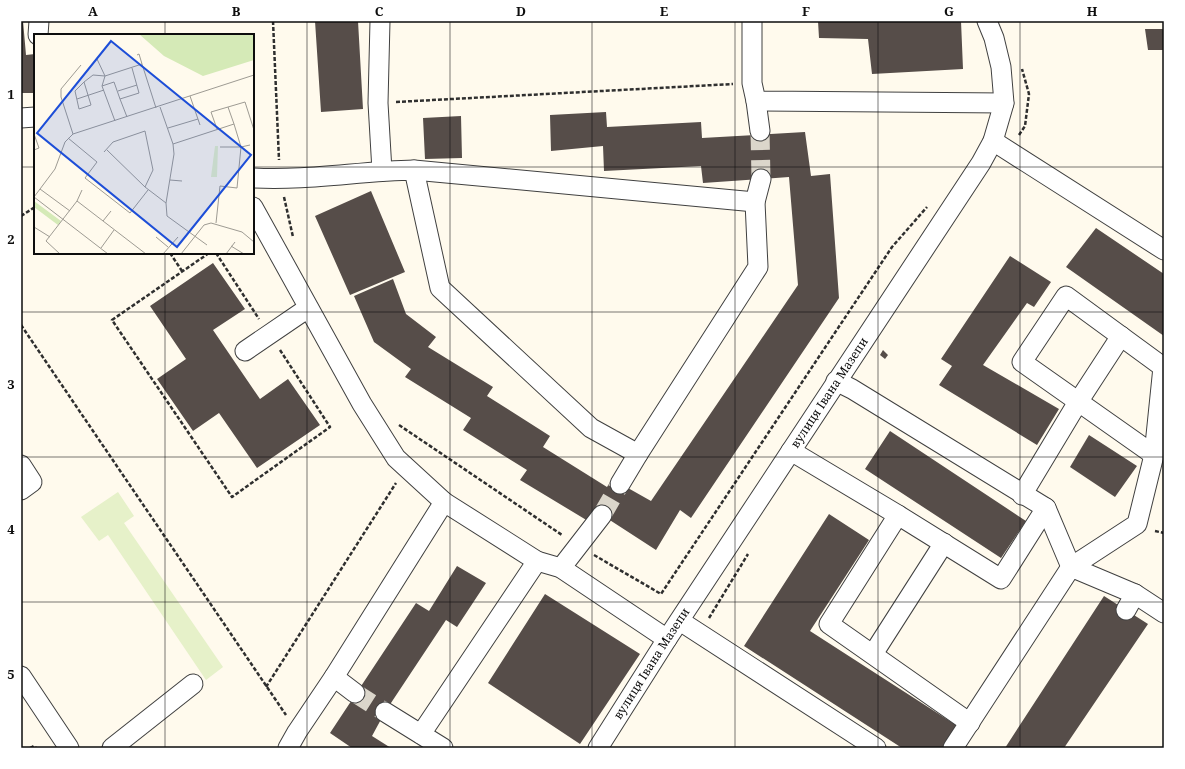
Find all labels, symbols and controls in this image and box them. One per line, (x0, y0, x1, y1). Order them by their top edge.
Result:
text: A (88, 2, 98, 20)
text: B (232, 2, 241, 20)
text: C (375, 2, 384, 20)
text: D (516, 2, 526, 20)
text: E (660, 2, 669, 20)
text: F (802, 2, 810, 20)
text: G (944, 2, 954, 20)
text: H (1087, 2, 1098, 20)
inset map (34, 34, 254, 254)
text: 1 (7, 85, 15, 103)
text: 2 (7, 230, 15, 248)
street label: вулиця Івана Мазепи (786, 334, 872, 451)
text: 3 (7, 375, 15, 393)
text: 4 (7, 520, 15, 538)
street label: вулиця Івана Мазепи (609, 604, 693, 722)
text: 5 (7, 665, 15, 683)

